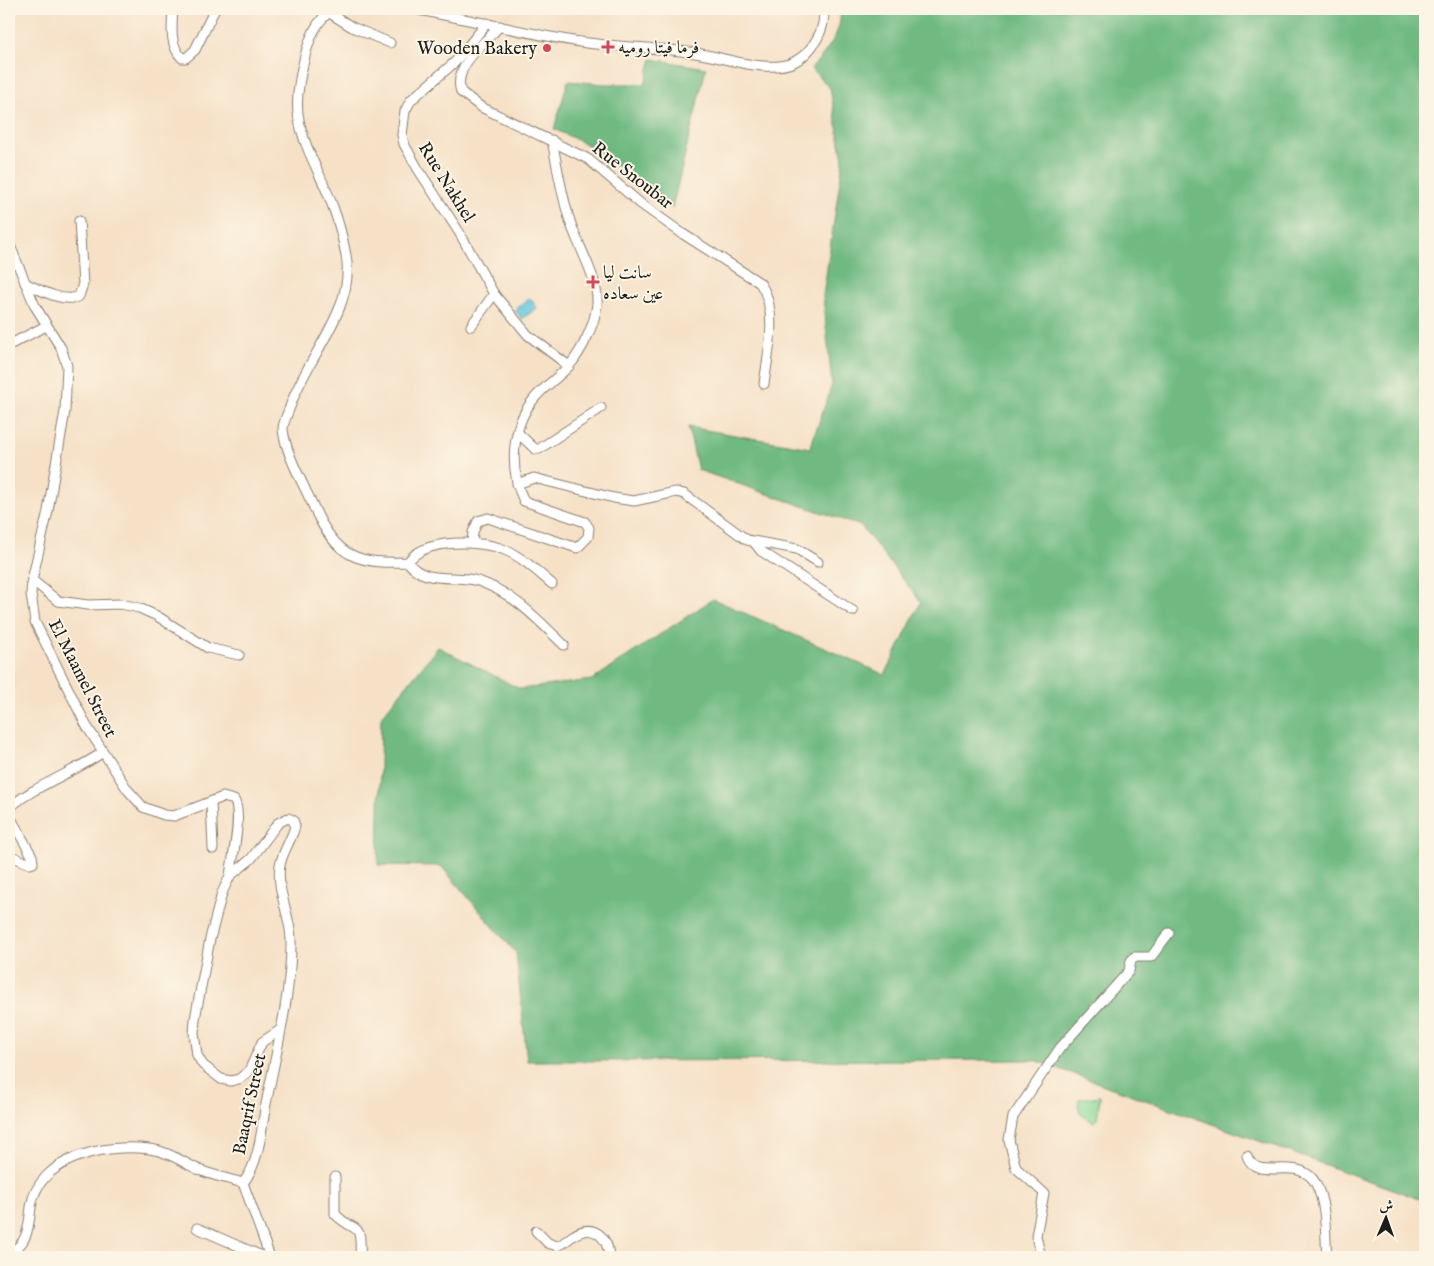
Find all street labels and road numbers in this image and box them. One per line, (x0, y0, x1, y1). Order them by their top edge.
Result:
street label: Rue Snoubar (587, 137, 678, 215)
street label: Rue Nakhel (412, 138, 479, 227)
street label: El Maamel Street (42, 616, 121, 742)
street label: Baaqrif Street (229, 1052, 272, 1157)

